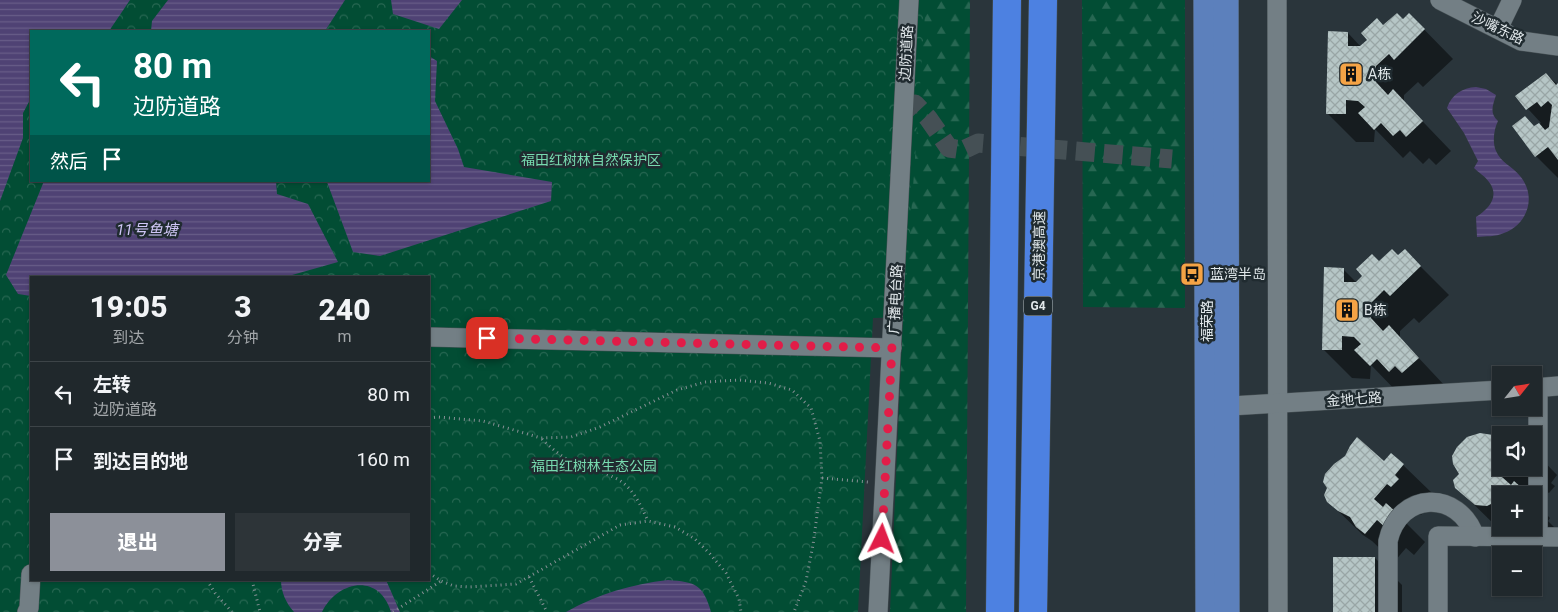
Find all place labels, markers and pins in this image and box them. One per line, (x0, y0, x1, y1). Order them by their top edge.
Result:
building icon: A栋 (1338, 61, 1364, 87)
place label: A栋 (1368, 66, 1391, 82)
bus stop icon: 蓝湾半岛 (1179, 261, 1205, 287)
place label: 蓝湾半岛 (1210, 266, 1266, 282)
building icon: B栋 (1334, 297, 1360, 323)
place label: B栋 (1364, 302, 1387, 318)
pin (466, 317, 508, 359)

